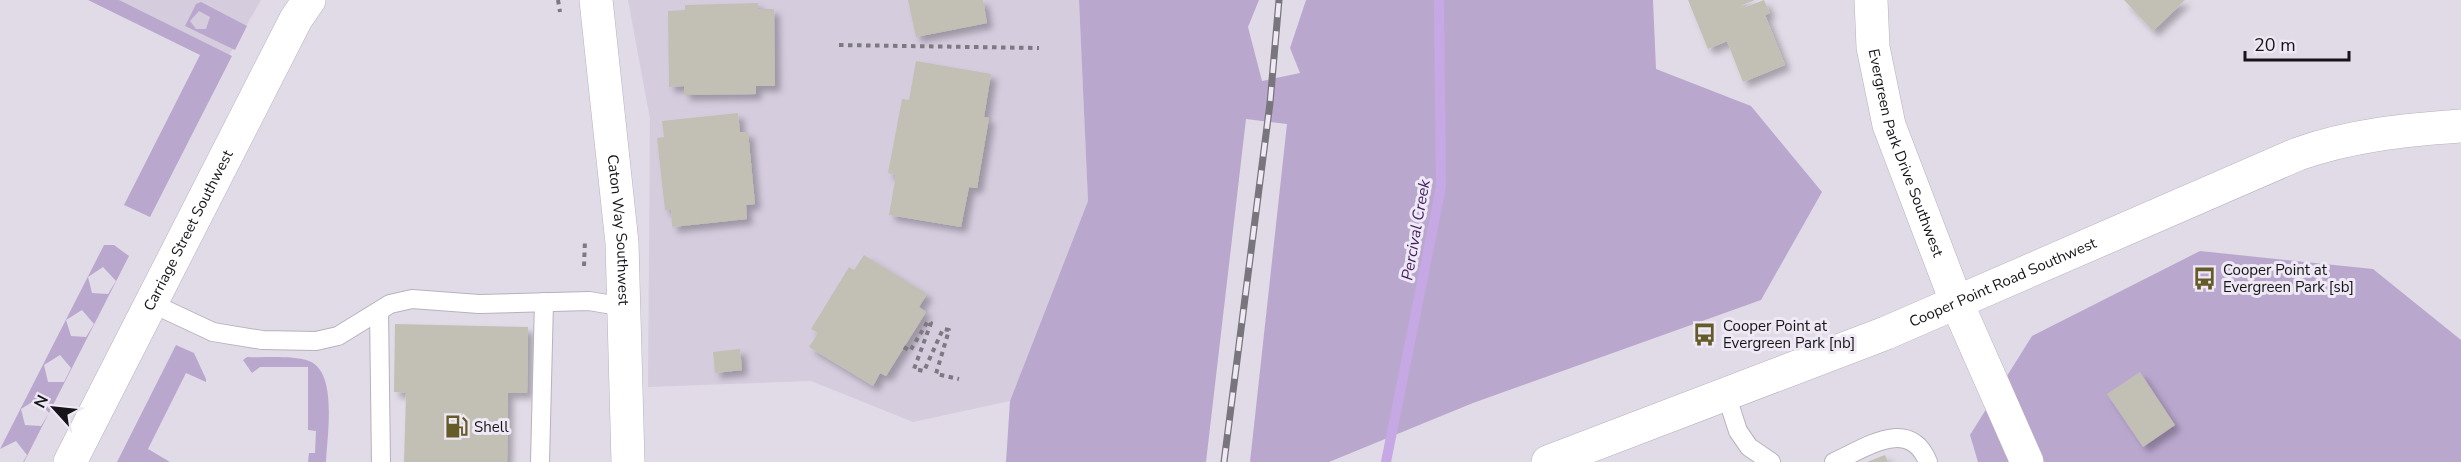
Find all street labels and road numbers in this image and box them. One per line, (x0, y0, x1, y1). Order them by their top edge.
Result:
street label: Evergreen Park Drive Southwest (1864, 47, 1949, 260)
street label: Carriage Street Southwest (139, 146, 238, 314)
street label: Caton Way Southwest (603, 153, 634, 306)
street label: Cooper Point Road Southwest (1906, 233, 2100, 332)

